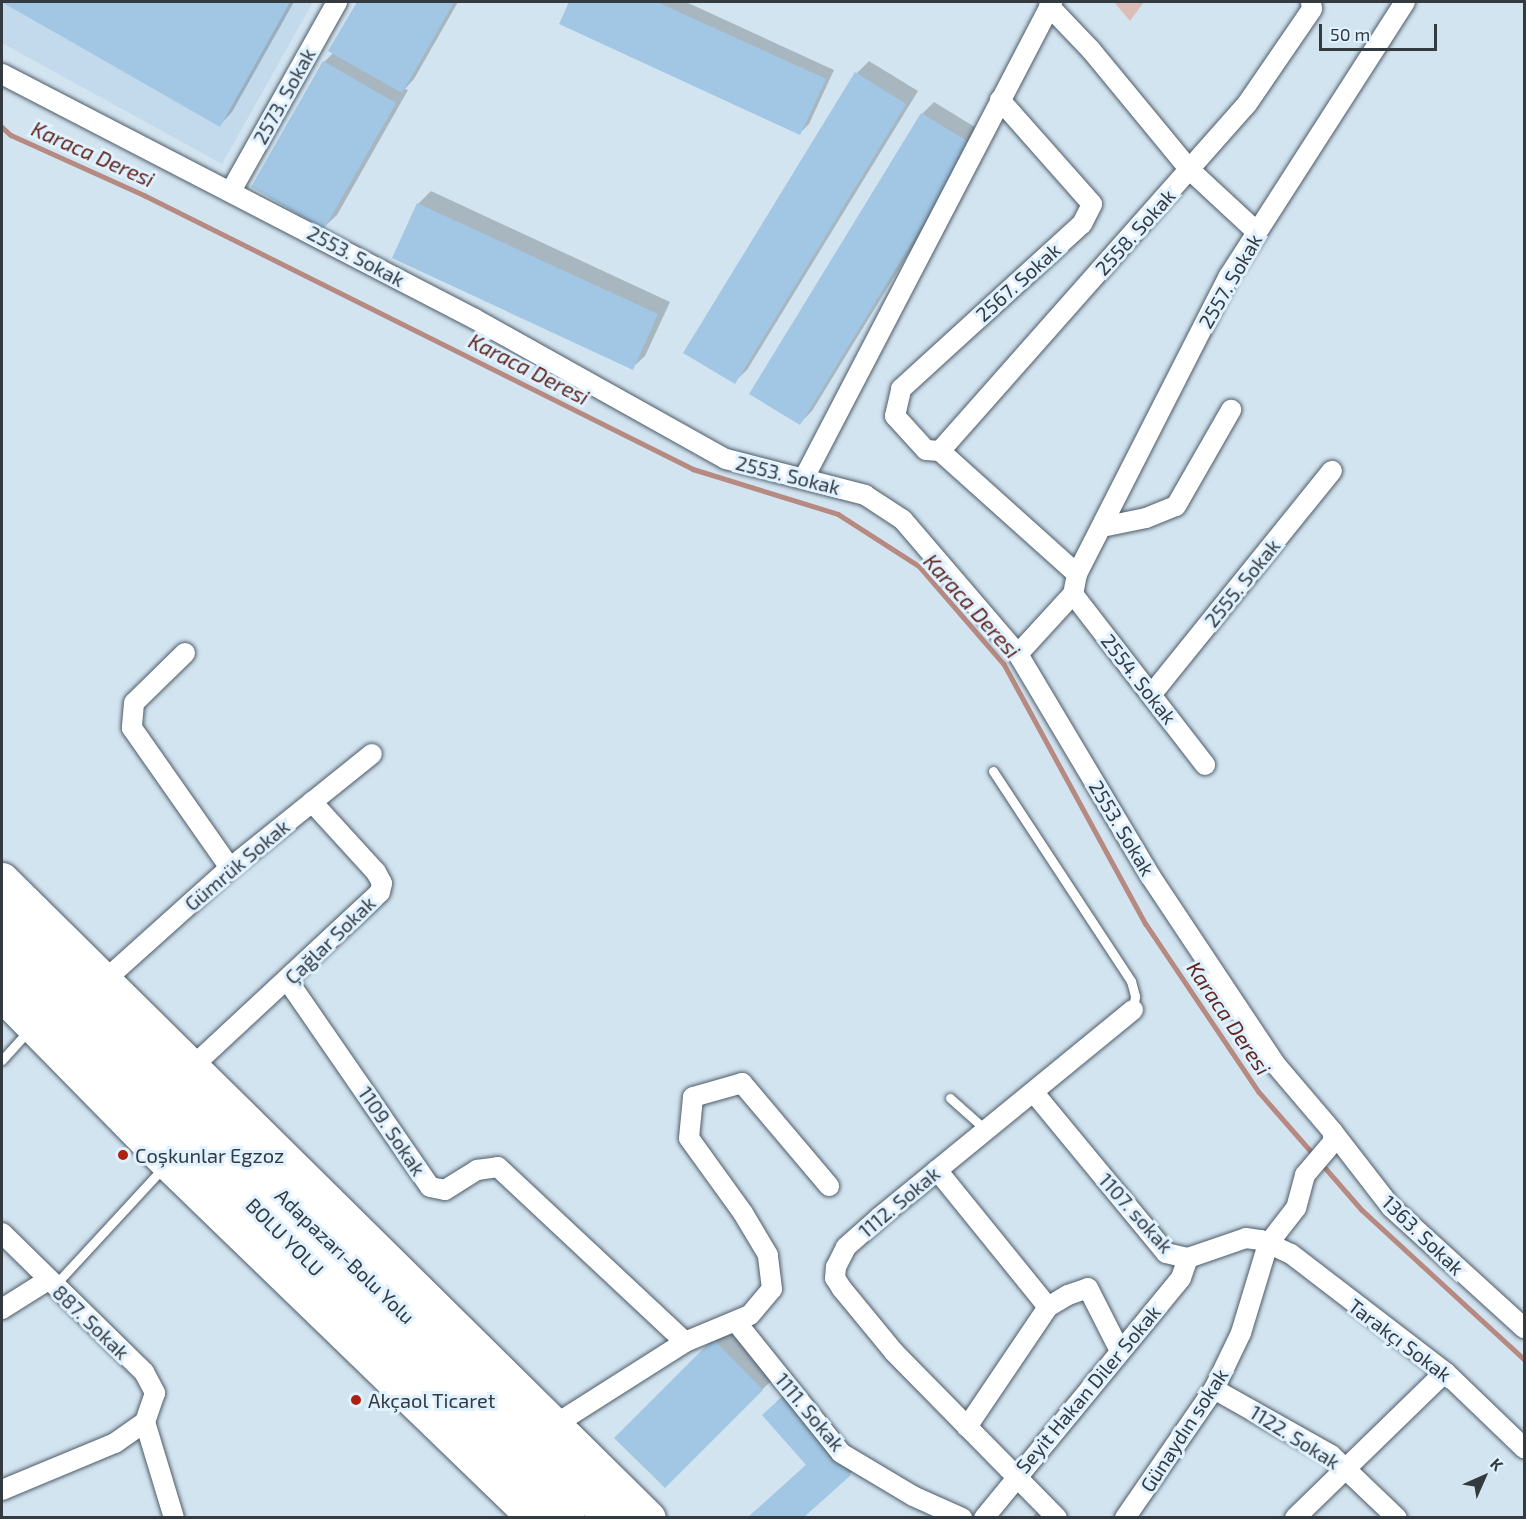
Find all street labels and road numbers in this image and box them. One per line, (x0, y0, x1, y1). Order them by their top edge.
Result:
street label: 2573. Sokak (248, 44, 320, 148)
street label: 2558. Sokak (1090, 184, 1180, 280)
street label: 2553. Sokak (303, 220, 409, 292)
street label: 2557. Sokak (1193, 230, 1267, 332)
street label: 2567. Sokak (971, 238, 1065, 326)
street label: 2553. Sokak (733, 450, 843, 500)
street label: 2555. Sokak (1199, 534, 1285, 632)
street label: 2554. Sokak (1096, 629, 1182, 729)
street label: 2553. Sokak (1084, 776, 1160, 880)
street label: Gümrük Sokak (180, 814, 294, 916)
street label: Çağlar Sokak (280, 891, 380, 989)
street label: 1109. Sokak (353, 1082, 431, 1180)
street label: 1112. Sokak (854, 1161, 944, 1243)
street label: 1107. sokak (1094, 1168, 1178, 1258)
street label: Adapazarı-Bolu Yolu (270, 1183, 420, 1329)
street label: 1363. Sokak (1377, 1190, 1469, 1280)
street label: BOLU YOLU (241, 1193, 329, 1281)
street label: 887. Sokak (48, 1280, 134, 1364)
street label: Tarakçı Sokak (1344, 1293, 1456, 1387)
street label: Seyit Hakan Diler Sokak (1011, 1300, 1165, 1478)
street label: Günaydın sokak (1135, 1364, 1233, 1496)
street label: 1111. Sokak (770, 1368, 850, 1456)
street label: 1122. Sokak (1246, 1400, 1344, 1474)

